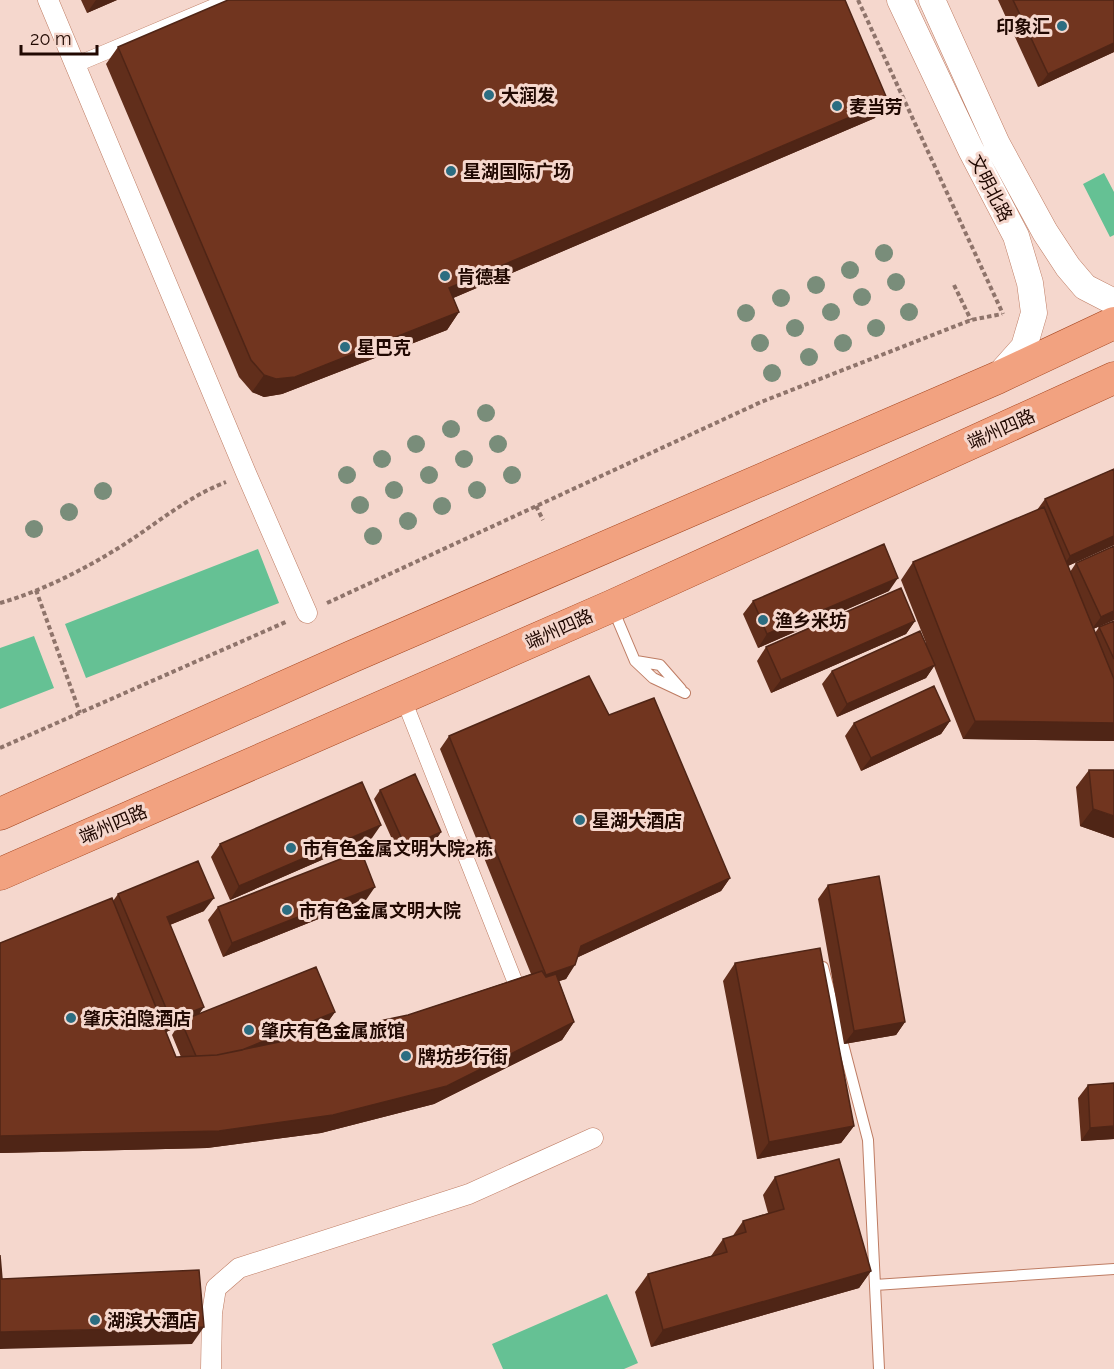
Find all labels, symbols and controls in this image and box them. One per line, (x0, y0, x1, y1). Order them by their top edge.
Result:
place label: 印象汇 (996, 16, 1050, 37)
scale bar (21, 18, 98, 56)
marker: 印象汇 (1055, 19, 1069, 33)
text: 20 m (30, 28, 72, 49)
place label: 大润发 (501, 85, 555, 106)
marker: 大润发 (482, 88, 496, 102)
place label: 麦当劳 (849, 96, 903, 117)
marker: 麦当劳 (830, 99, 844, 113)
street label: 文明北路 (965, 151, 1017, 225)
place label: 星湖国际广场 (463, 161, 571, 182)
marker: 星湖国际广场 (444, 164, 458, 178)
place label: 肯德基 (457, 266, 511, 287)
marker: 肯德基 (438, 269, 452, 283)
place label: 星巴克 (357, 337, 411, 358)
marker: 星巴克 (338, 340, 352, 354)
street label: 端州四路 (964, 405, 1038, 453)
street label: 端州四路 (522, 605, 596, 653)
place label: 渔乡米坊 (775, 610, 847, 631)
marker: 渔乡米坊 (756, 613, 770, 627)
street label: 端州四路 (76, 800, 150, 848)
place label: 星湖大酒店 (592, 810, 682, 831)
marker: 星湖大酒店 (573, 813, 587, 827)
place label: 市有色金属文明大院2栋 (303, 838, 493, 859)
marker: 市有色金属文明大院2栋 (284, 841, 298, 855)
place label: 市有色金属文明大院 (299, 900, 461, 921)
marker: 市有色金属文明大院 (280, 903, 294, 917)
place label: 肇庆泊隐酒店 (83, 1008, 191, 1029)
marker: 肇庆泊隐酒店 (64, 1011, 78, 1025)
place label: 肇庆有色金属旅馆 (261, 1020, 405, 1041)
marker: 肇庆有色金属旅馆 (242, 1023, 256, 1037)
place label: 牌坊步行街 (418, 1046, 508, 1067)
marker: 牌坊步行街 (399, 1049, 413, 1063)
place label: 湖滨大酒店 (107, 1310, 197, 1331)
marker: 湖滨大酒店 (88, 1313, 102, 1327)

